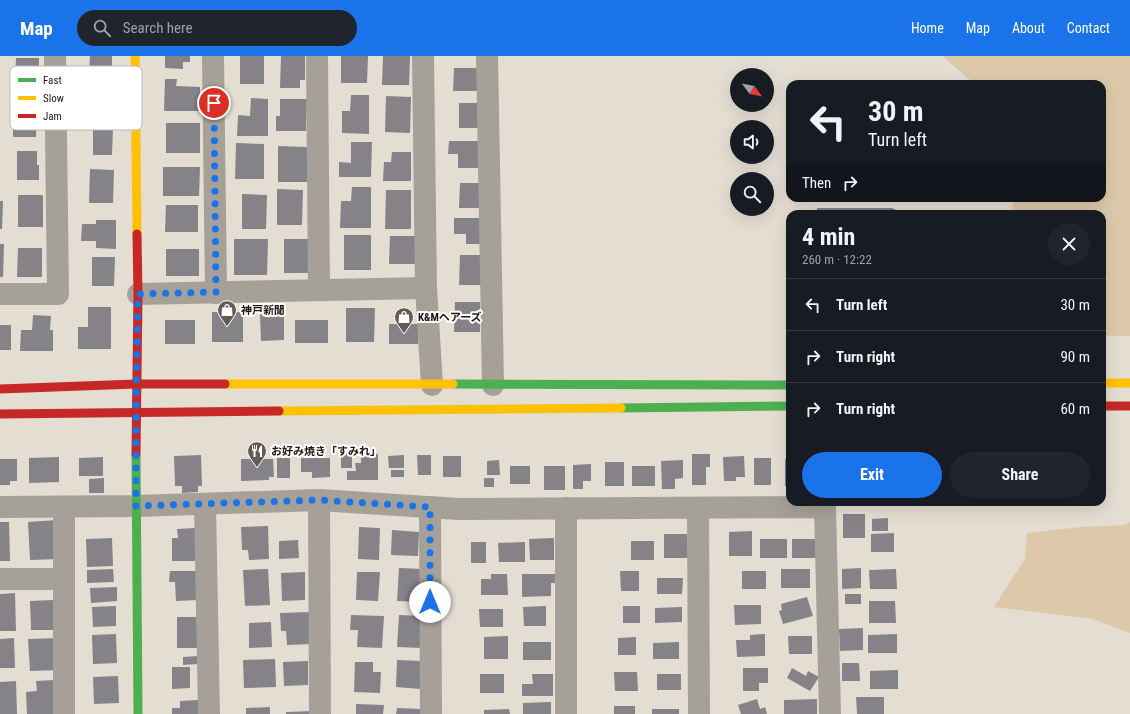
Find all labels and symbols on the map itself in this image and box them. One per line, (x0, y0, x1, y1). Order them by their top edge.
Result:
legend (10, 66, 142, 130)
north arrow (730, 68, 774, 112)
text: Fast (43, 74, 62, 87)
pin (197, 86, 231, 120)
text: Slow (43, 92, 64, 105)
text: Jam (43, 110, 62, 123)
shop icon: 神戸新聞 (216, 299, 238, 327)
place label: 神戸新聞 (241, 304, 285, 317)
shop icon: K&Mヘアーズ (393, 306, 415, 334)
place label: K&Mヘアーズ (418, 311, 482, 324)
restaurant icon: お好み焼き「すみれ」 (246, 440, 268, 468)
place label: お好み焼き「すみれ」 (271, 445, 381, 458)
position arrow (409, 581, 451, 623)

